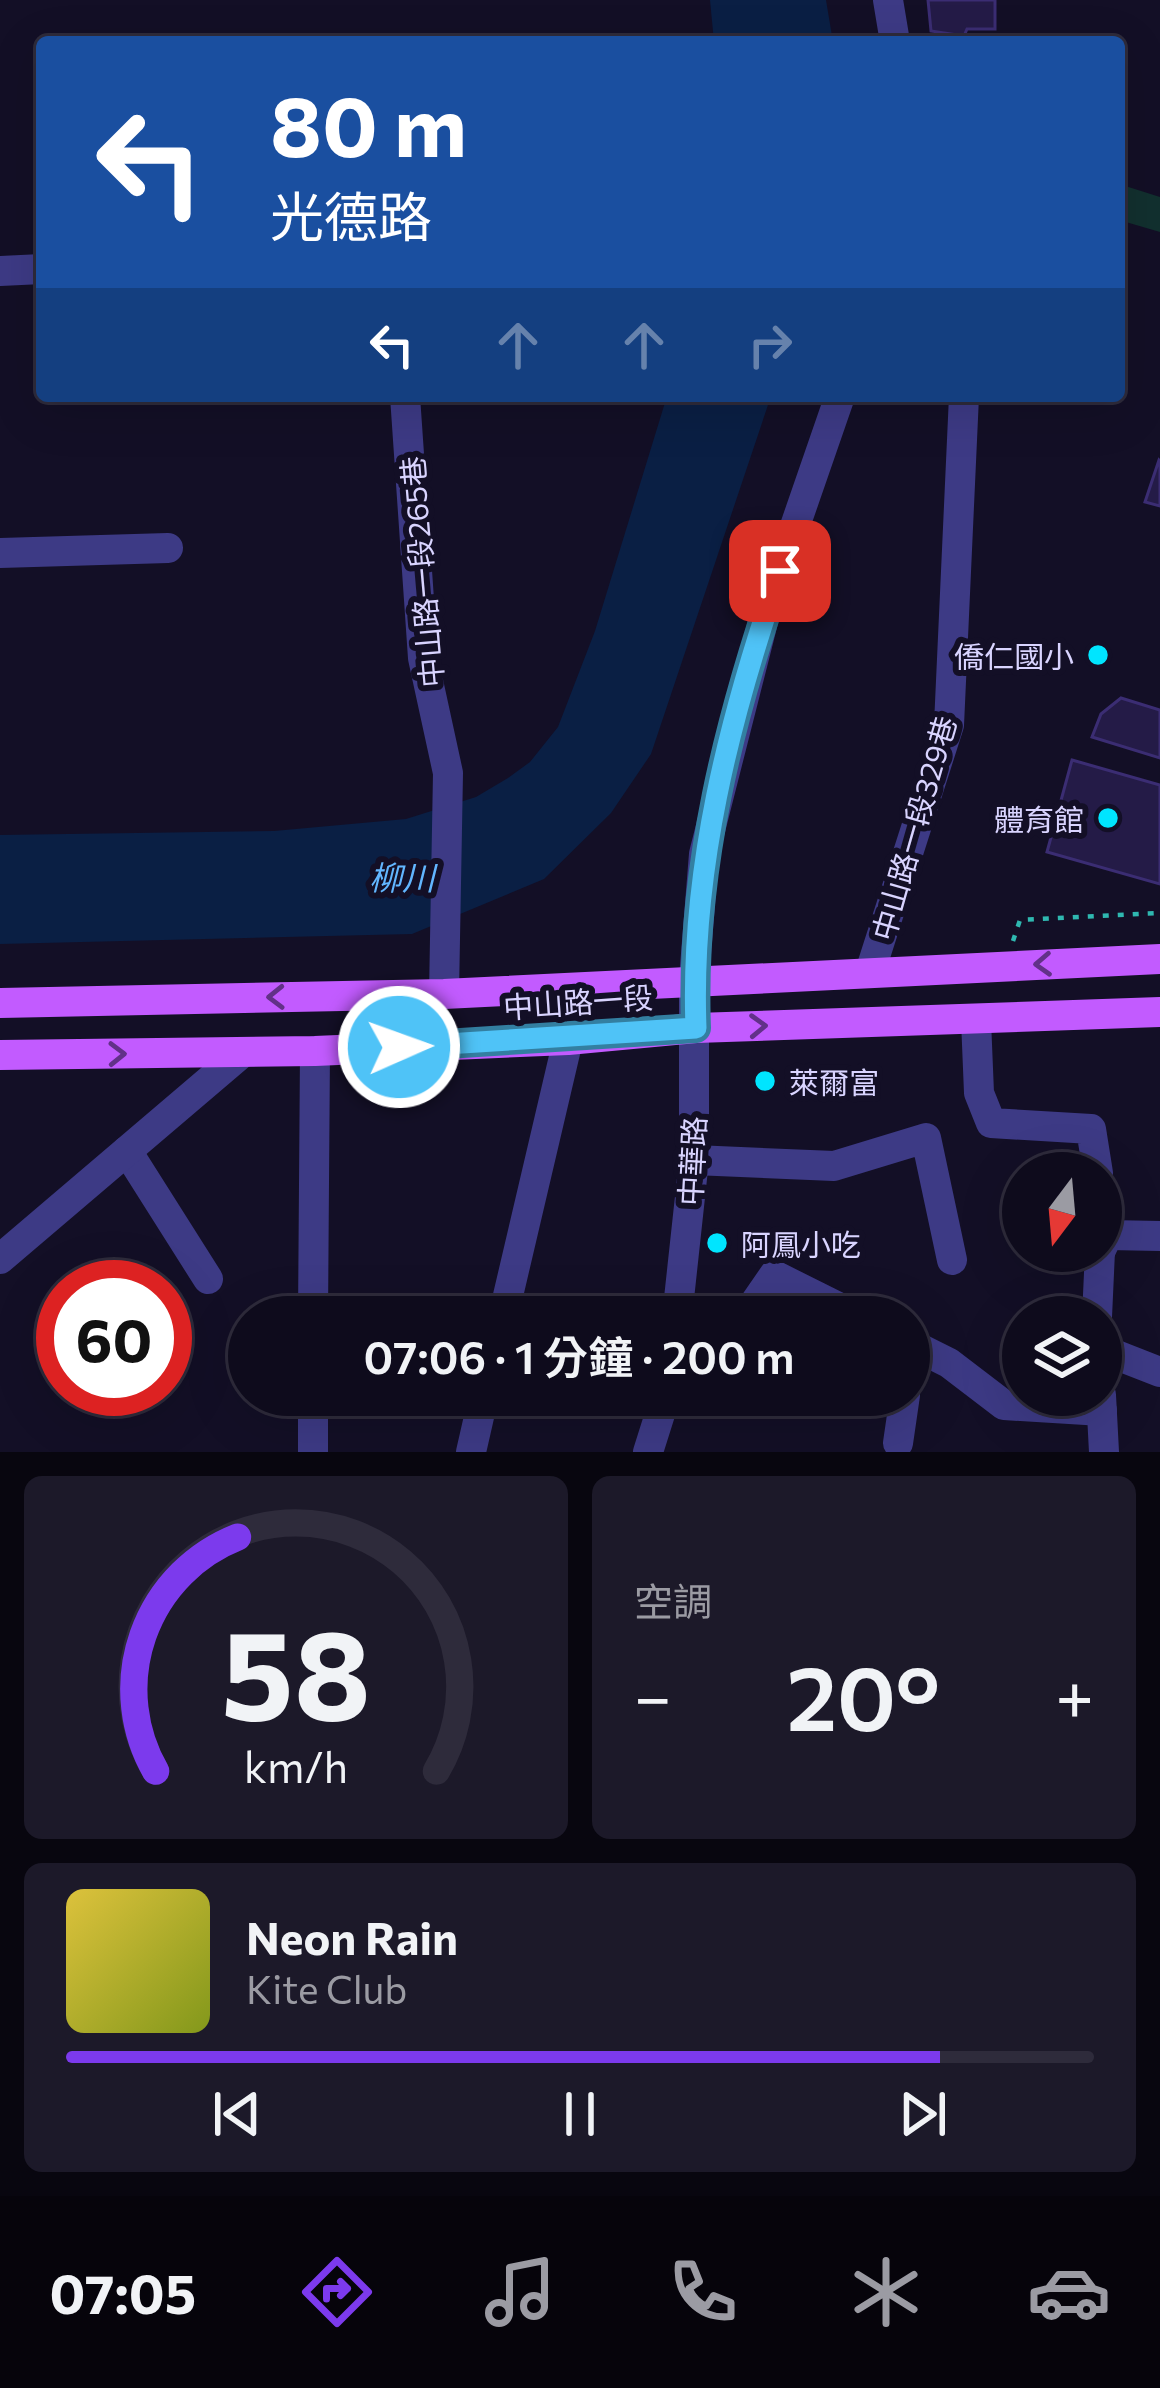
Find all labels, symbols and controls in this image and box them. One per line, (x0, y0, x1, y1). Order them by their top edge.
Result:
text: 80 m (270, 72, 467, 174)
icon: left (72, 84, 228, 240)
text: 光德路 (270, 182, 432, 248)
icon: left (359, 312, 425, 378)
icon: ahead (485, 312, 551, 378)
icon: ahead (611, 312, 677, 378)
icon: right (737, 312, 803, 378)
street label: 中山路一段265巷 (392, 455, 450, 689)
pin (729, 520, 831, 622)
icon: arrive (747, 538, 813, 604)
place label: 僑仁國小 (954, 637, 1074, 674)
marker: 僑仁國小 (1085, 642, 1111, 668)
street label: 中山路一段329巷 (863, 711, 963, 945)
place label: 體育館 (994, 800, 1084, 837)
marker: 體育館 (1095, 805, 1121, 831)
water label: 柳川 (369, 856, 438, 897)
one-way arrow (1033, 951, 1052, 977)
street label: 中山路一段 (502, 977, 654, 1025)
one-way arrow (266, 984, 285, 1010)
position arrow (336, 984, 462, 1110)
one-way arrow (749, 1013, 768, 1039)
one-way arrow (108, 1041, 127, 1067)
place label: 萊爾富 (789, 1063, 879, 1100)
marker: 萊爾富 (752, 1068, 778, 1094)
street label: 中華路 (670, 1115, 712, 1207)
north arrow (1002, 1152, 1122, 1272)
map controls (1002, 1152, 1122, 1416)
place label: 阿鳳小吃 (741, 1225, 861, 1262)
marker: 阿鳳小吃 (704, 1230, 730, 1256)
speed limit sign: 60 (36, 1260, 192, 1416)
button: layers (1002, 1296, 1122, 1416)
text: 07:06 · 1 分鐘 · 200 m (364, 1328, 794, 1383)
text: 空調 (634, 1576, 712, 1624)
text: 58 (221, 1593, 371, 1746)
text: 20° (786, 1639, 940, 1750)
text: − (634, 1654, 672, 1735)
text: + (1055, 1654, 1094, 1735)
text: km/h (244, 1738, 348, 1791)
text: Neon Rain (246, 1909, 458, 1964)
text: Kite Club (246, 1964, 407, 2012)
icon: previous (204, 2081, 270, 2147)
icon: pause (547, 2081, 613, 2147)
icon: next (890, 2081, 956, 2147)
icon: directions (295, 2250, 379, 2334)
icon: music (478, 2250, 562, 2334)
icon: phone (661, 2250, 745, 2334)
icon: climate (844, 2250, 928, 2334)
icon: car (1027, 2250, 1111, 2334)
text: 07:05 (49, 2259, 196, 2325)

